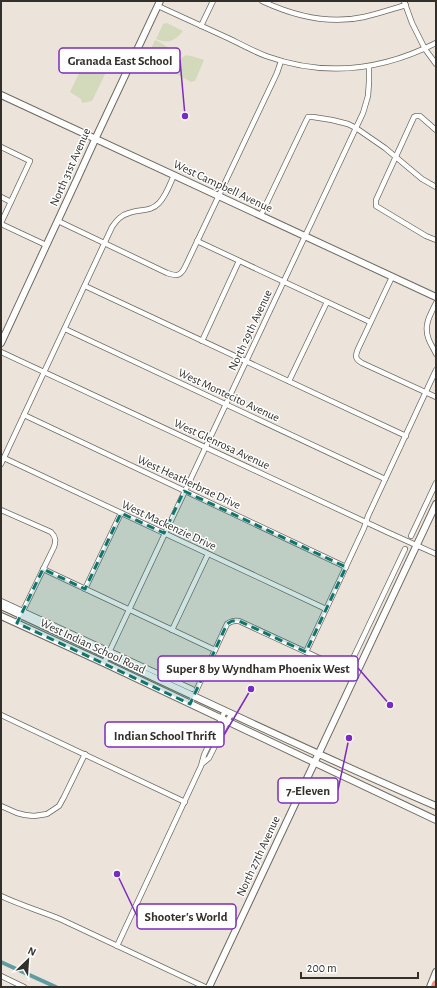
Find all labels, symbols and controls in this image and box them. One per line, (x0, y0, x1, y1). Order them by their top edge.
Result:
callout: Granada East School (59, 48, 180, 73)
text: Granada East School (68, 55, 172, 68)
street label: North 31st Avenue (47, 126, 93, 208)
street label: West Campbell Avenue (172, 158, 274, 214)
street label: North 29th Avenue (226, 288, 274, 372)
street label: West Montecito Avenue (176, 366, 282, 424)
street label: West Glenrosa Avenue (172, 417, 272, 471)
street label: West Heatherbrae Drive (136, 453, 242, 511)
street label: West Mackenzie Drive (120, 498, 218, 552)
street label: West Indian School Road (38, 616, 148, 676)
callout: Super 8 by Wyndham Phoenix West (158, 656, 358, 681)
text: Super 8 by Wyndham Phoenix West (166, 663, 350, 676)
callout: Indian School Thrift (105, 722, 224, 747)
text: Indian School Thrift (114, 730, 217, 743)
callout: 7-Eleven (278, 778, 338, 803)
text: 7-Eleven (286, 785, 330, 798)
street label: North 27th Avenue (234, 814, 282, 898)
callout: Shooter's World (137, 904, 236, 929)
text: Shooter's World (144, 911, 228, 924)
north arrow (8, 940, 48, 980)
text: N (26, 945, 38, 958)
scale bar (301, 954, 418, 980)
text: 200 m (307, 962, 337, 974)

